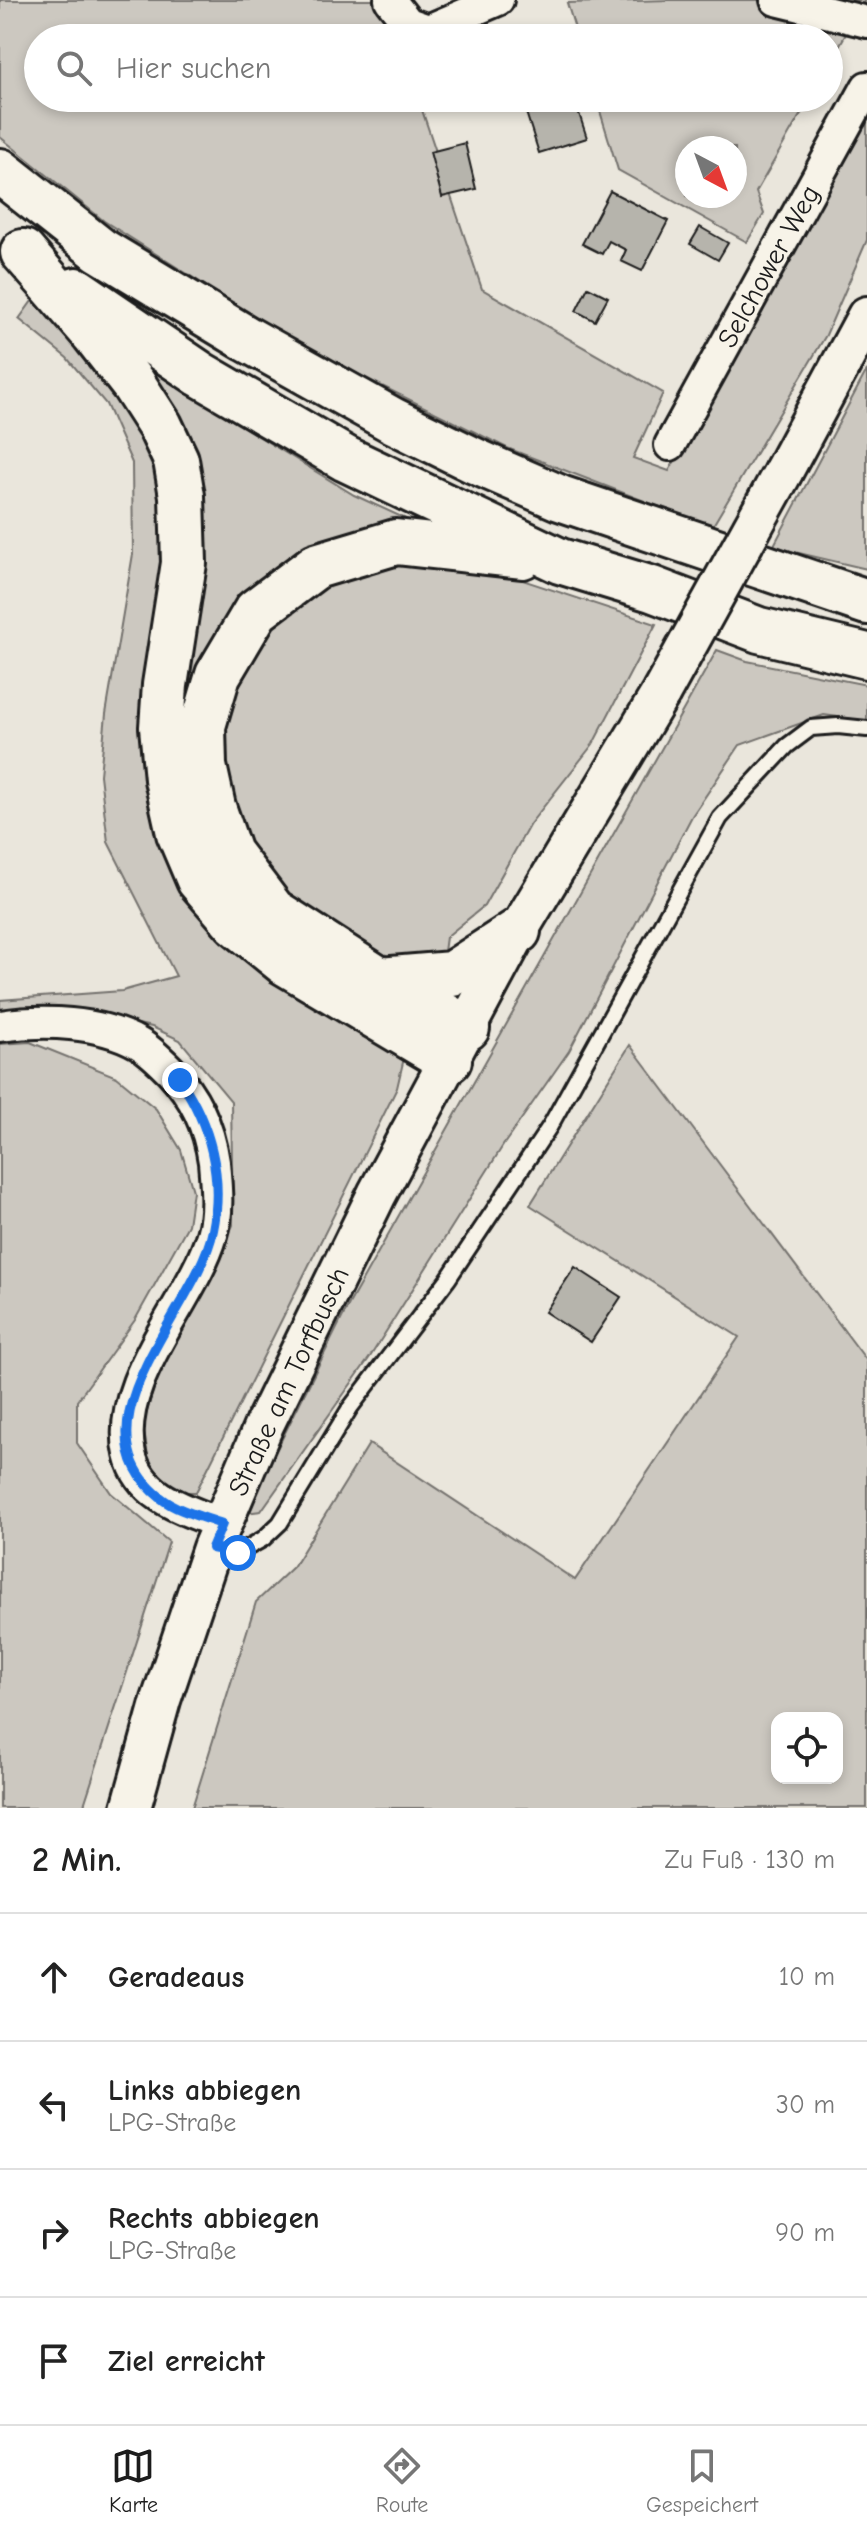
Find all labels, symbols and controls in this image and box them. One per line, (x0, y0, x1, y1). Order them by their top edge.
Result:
search box (24, 24, 843, 112)
icon: search (52, 46, 96, 90)
text: Hier suchen (116, 51, 271, 86)
north arrow (675, 136, 747, 208)
street label: Selchower Weg (711, 180, 827, 353)
route end (162, 1062, 198, 1098)
street label: Straße am Torfbusch (222, 1262, 356, 1501)
route start (220, 1535, 256, 1571)
map controls (771, 1712, 843, 1784)
button: locate (771, 1712, 843, 1784)
text: 2 Min. (32, 1840, 121, 1880)
text: Zu Fuß · 130 m (665, 1845, 835, 1875)
icon: ahead (32, 1955, 76, 1999)
text: Geradeaus (108, 1960, 244, 1995)
text: 10 m (779, 1962, 835, 1992)
text: Links abbiegen (108, 2073, 301, 2108)
icon: left (32, 2083, 76, 2127)
text: 30 m (776, 2090, 835, 2120)
text: LPG-Straße (108, 2108, 236, 2138)
text: Rechts abbiegen (108, 2201, 320, 2236)
icon: right (32, 2211, 76, 2255)
text: 90 m (775, 2218, 835, 2248)
text: LPG-Straße (108, 2236, 236, 2266)
icon: arrive (32, 2339, 76, 2383)
text: Ziel erreicht (108, 2344, 265, 2379)
tab: Karte (109, 2444, 158, 2518)
tab: Route (376, 2444, 428, 2518)
tab: Gespeichert (646, 2444, 758, 2518)

